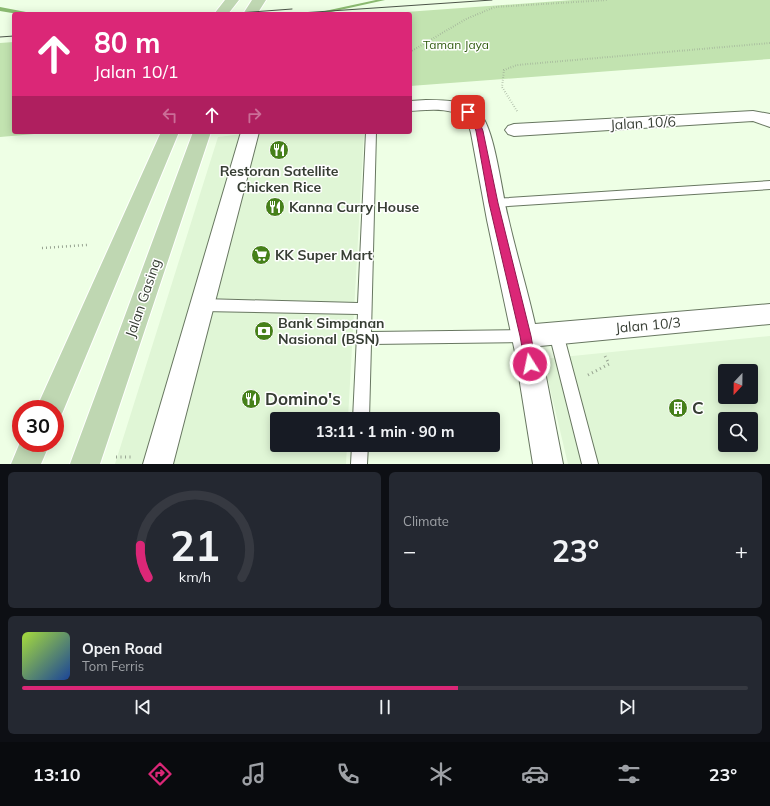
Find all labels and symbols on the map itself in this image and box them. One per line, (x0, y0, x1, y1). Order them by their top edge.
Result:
park label: Taman Jaya (423, 37, 489, 52)
pin (451, 95, 485, 129)
street label: Jalan 10/6 (610, 112, 676, 134)
restaurant icon: Restoran Satellite Chicken Rice (268, 139, 290, 161)
place label: Restoran Satellite Chicken Rice (220, 162, 339, 196)
restaurant icon: Kanna Curry House (264, 196, 286, 218)
place label: Kanna Curry House (289, 198, 419, 216)
supermarket icon: KK Super Mart (250, 244, 272, 266)
place label: KK Super Mart (275, 246, 373, 264)
street label: Jalan Gasing (121, 256, 165, 340)
street label: Jalan 10/3 (614, 313, 682, 337)
place label: Bank Simpanan Nasional (BSN) (278, 314, 385, 348)
bank icon: Bank Simpanan Nasional (BSN) (253, 320, 275, 342)
position arrow (509, 343, 551, 385)
north arrow (718, 364, 758, 404)
restaurant icon: Domino's (240, 388, 262, 410)
place label: Domino's (265, 388, 341, 409)
building icon: C (667, 397, 689, 419)
place label: C (692, 397, 704, 418)
speed limit sign: 30 (12, 400, 64, 452)

